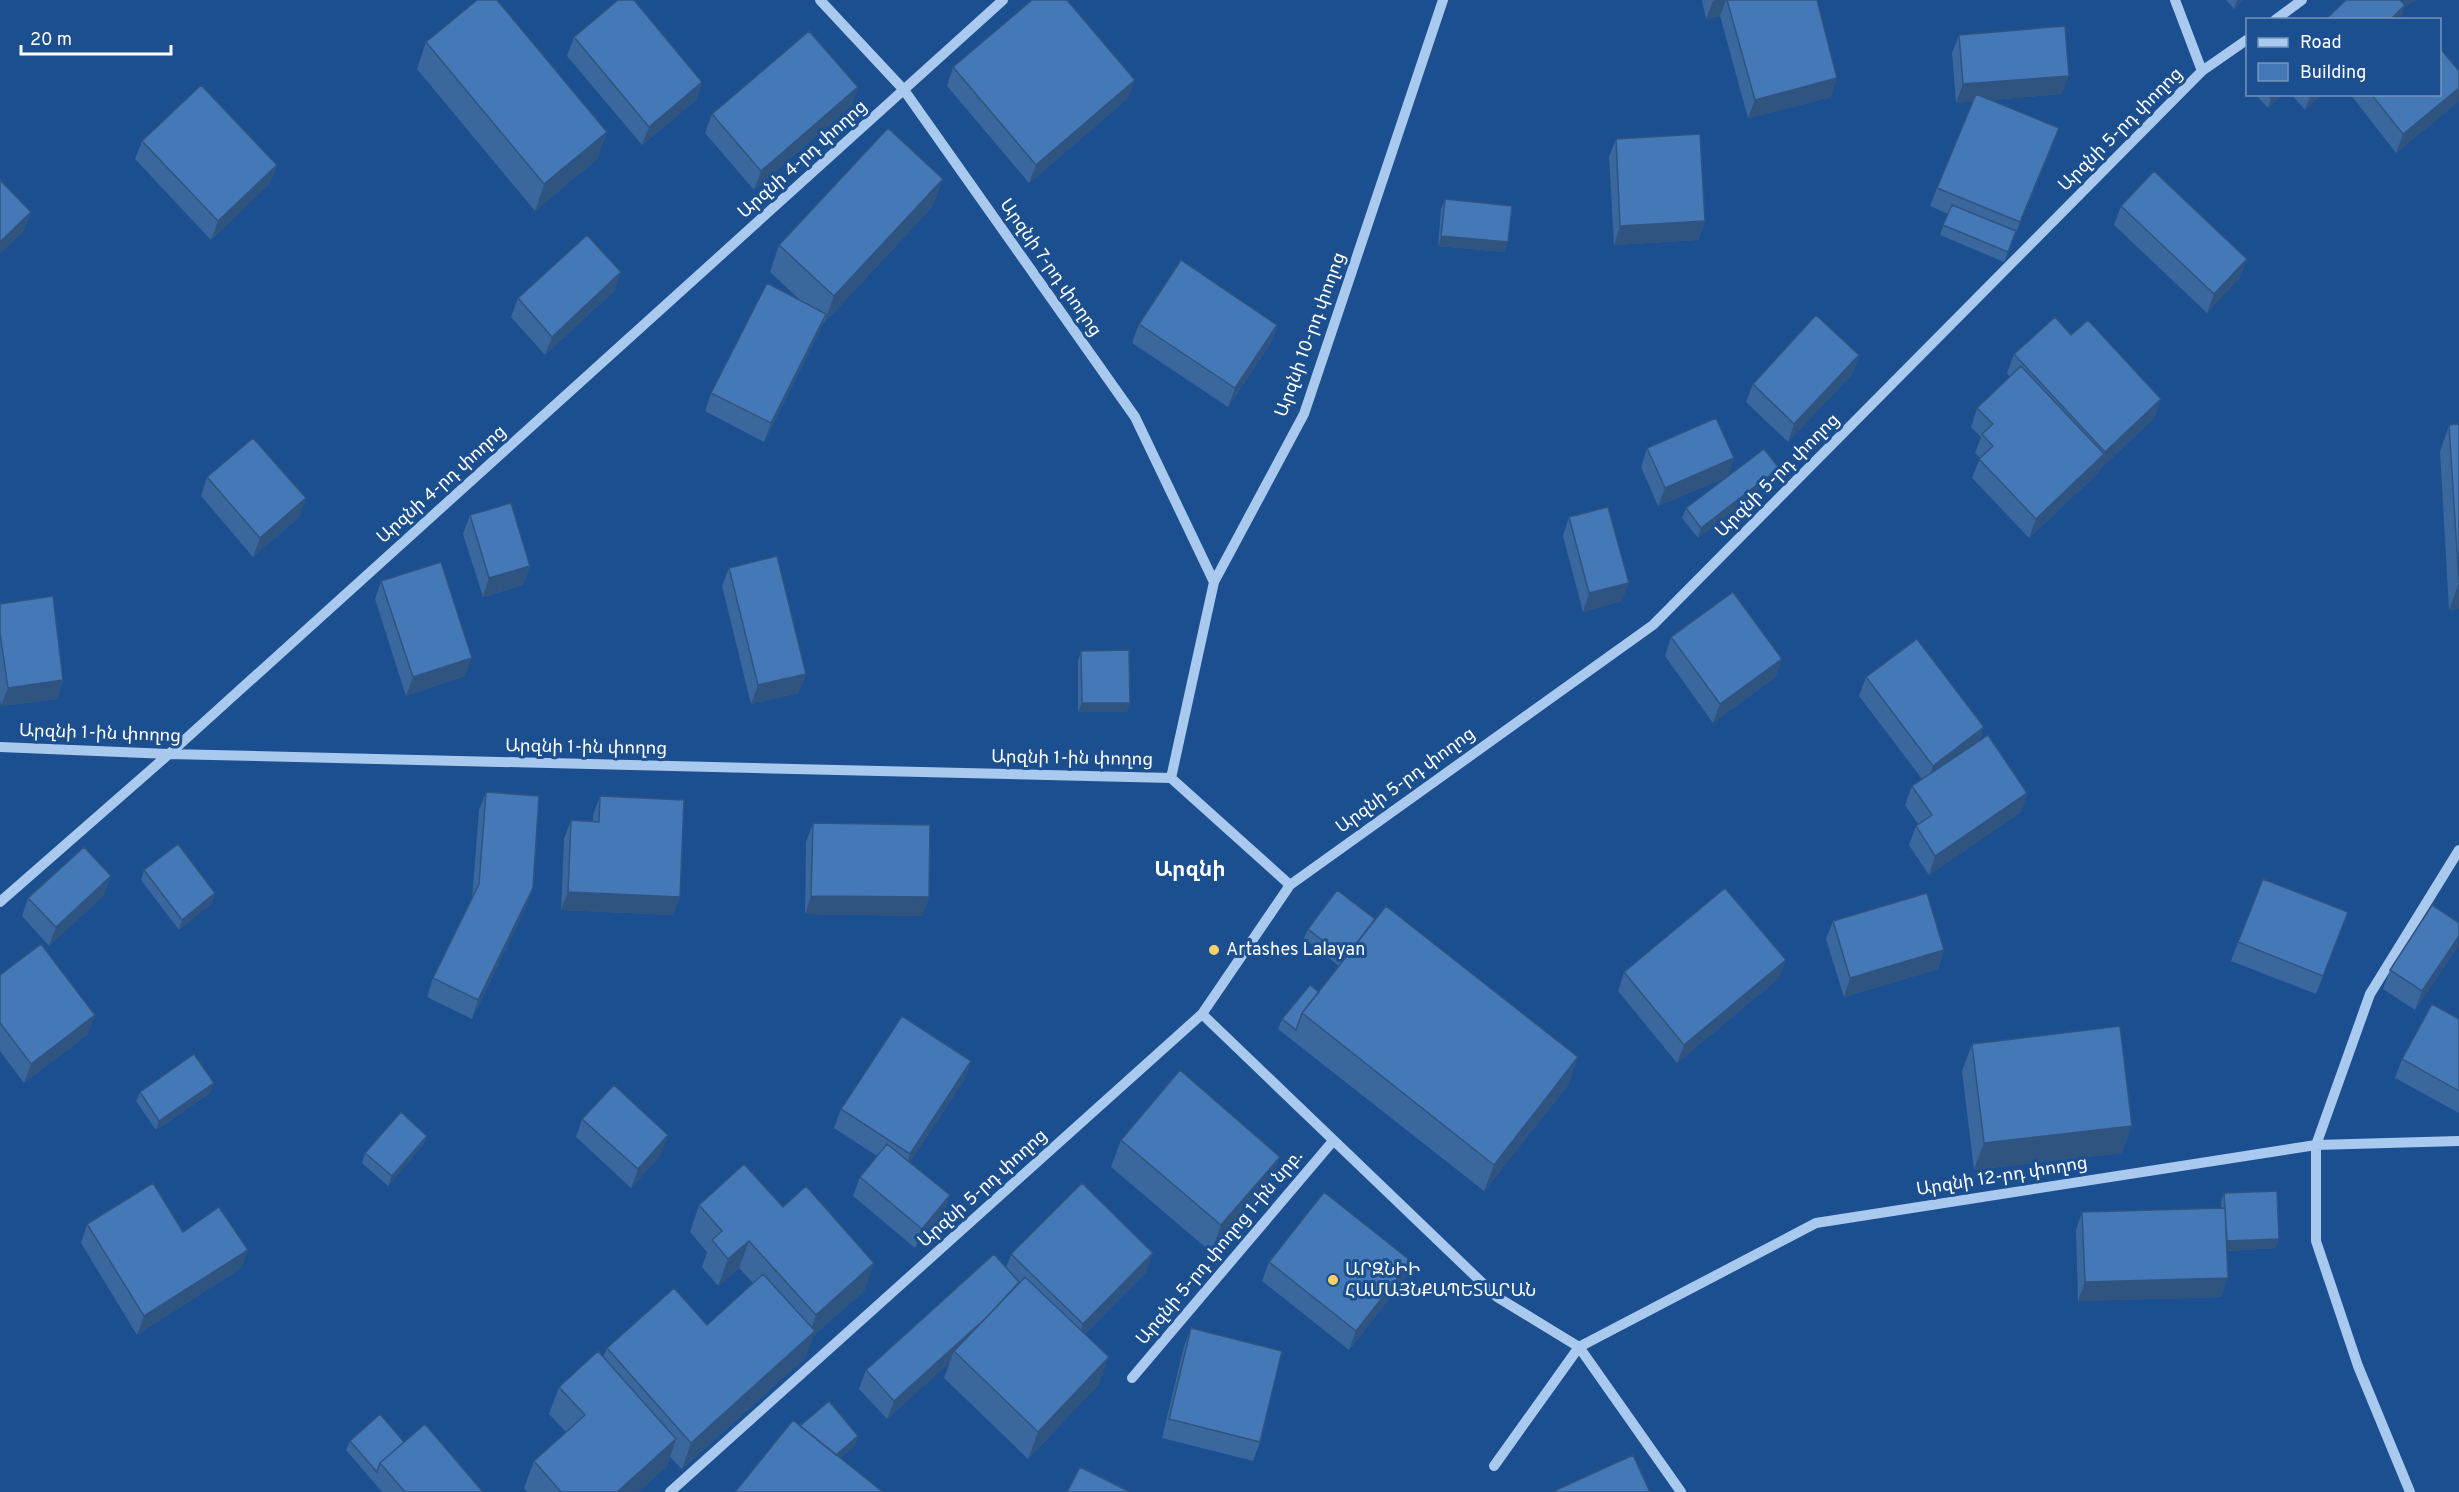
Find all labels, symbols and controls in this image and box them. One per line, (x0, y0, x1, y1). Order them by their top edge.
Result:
scale bar (21, 18, 171, 56)
legend (2246, 18, 2441, 96)
text: 20 m (30, 29, 72, 52)
text: Road (2300, 32, 2342, 55)
text: Building (2300, 62, 2366, 85)
street label: Արզնի 5-րդ փողոց (2054, 63, 2188, 197)
street label: Արզնի 4-րդ փողոց (733, 96, 873, 224)
street label: Արզնի 7-րդ փողոց (994, 195, 1106, 341)
street label: Արզնի 10-րդ փողոց (1271, 250, 1351, 420)
street label: Արզնի 5-րդ փողոց (1711, 409, 1845, 543)
street label: Արզնի 4-րդ փողոց (372, 421, 512, 549)
street label: Արզնի 1-ին փողոց (19, 720, 181, 748)
street label: Արզնի 5-րդ փողոց (1332, 723, 1480, 839)
street label: Արզնի 1-ին փողոց (505, 735, 667, 761)
street label: Արզնի 1-ին փողոց (991, 746, 1153, 772)
district label: Արզնի (1154, 857, 1226, 884)
place label: Artashes Lalayan (1226, 939, 1365, 962)
marker: Artashes Lalayan (1207, 943, 1221, 957)
street label: Արզնի 5-րդ փողոց (913, 1125, 1053, 1253)
street label: Արզնի 5-րդ փողոց 1-ին նրբ. (1132, 1146, 1308, 1350)
street label: Արզնի 12-րդ փողոց (1915, 1152, 2089, 1202)
place label: ԱՐԶՆԻԻ ՀԱՄԱՅՆՔԱՊԵՏԱՐԱՆ (1345, 1259, 1536, 1303)
marker: ԱՐԶՆԻԻ ՀԱՄԱՅՆՔԱՊԵՏԱՐԱՆ (1326, 1273, 1340, 1287)

